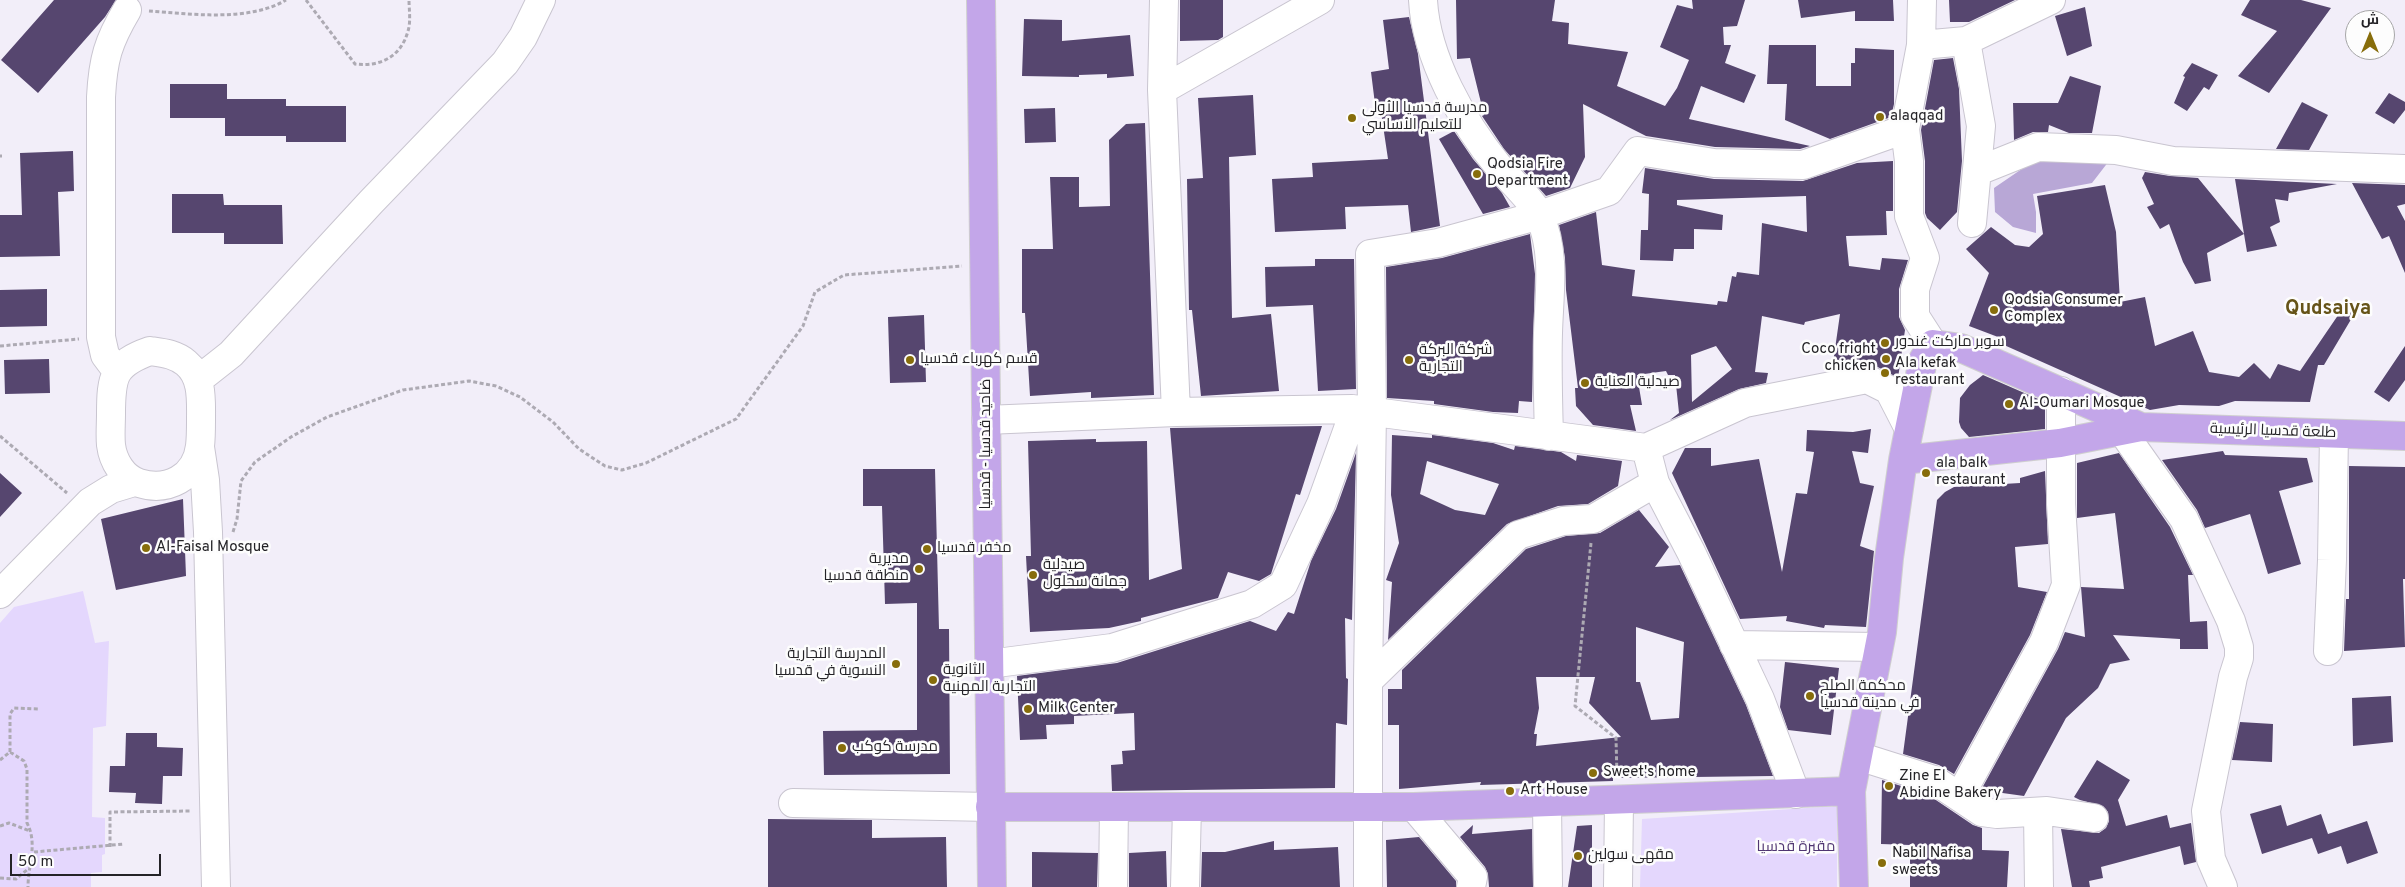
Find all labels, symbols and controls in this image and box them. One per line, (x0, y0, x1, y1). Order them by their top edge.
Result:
north arrow (2345, 10, 2395, 60)
text: ش (2361, 12, 2379, 29)
place label: مدرسة قدسيا الأولى للتعليم الأساسي (1362, 100, 1487, 135)
place label: alaqqad (1890, 108, 1943, 126)
marker: alaqqad (1874, 111, 1886, 123)
marker: مدرسة قدسيا الأولى للتعليم الأساسي (1346, 112, 1358, 124)
place label: Qodsia Fire Department (1487, 156, 1568, 191)
marker: Qodsia Fire Department (1471, 168, 1483, 180)
place label: Qodsia Consumer Complex (2004, 292, 2123, 327)
district label: Qudsaiya (2285, 298, 2371, 322)
marker: Qodsia Consumer Complex (1988, 304, 2000, 316)
place label: سوبر ماركت غندور (1895, 334, 2005, 352)
marker: سوبر ماركت غندور (1879, 337, 1891, 349)
place label: Coco fright chicken (1801, 341, 1876, 376)
place label: شركة البركة التجارية (1419, 342, 1492, 377)
place label: قسم كهرباء قدسيا (920, 351, 1038, 369)
marker: Coco fright chicken (1880, 353, 1892, 365)
marker: قسم كهرباء قدسيا (904, 354, 916, 366)
marker: شركة البركة التجارية (1403, 354, 1415, 366)
place label: Ala kefak restaurant (1895, 355, 1965, 390)
marker: Ala kefak restaurant (1879, 367, 1891, 379)
place label: صيدلية العناية (1595, 374, 1680, 392)
marker: صيدلية العناية (1579, 377, 1591, 389)
street label: ضاحيد قدسيا - قدسيا (978, 379, 996, 509)
place label: Al-Oumari Mosque (2019, 395, 2145, 413)
marker: Al-Oumari Mosque (2003, 398, 2015, 410)
street label: طلعة قدسيا الرئيسية (2210, 421, 2336, 443)
place label: ala balk restaurant (1936, 455, 2006, 490)
marker: ala balk restaurant (1920, 467, 1932, 479)
place label: Al-Faisal Mosque (156, 539, 269, 557)
place label: مخفر قدسيا (937, 540, 1012, 558)
marker: Al-Faisal Mosque (140, 542, 152, 554)
marker: مخفر قدسيا (921, 543, 933, 555)
place label: مديرية منطقة قدسيا (824, 551, 909, 586)
place label: صيدلية جمانة سحلول (1043, 557, 1127, 592)
marker: مديرية منطقة قدسيا (913, 563, 925, 575)
marker: صيدلية جمانة سحلول (1027, 569, 1039, 581)
place label: المدرسة التجارية النسوية في قدسيا (774, 646, 886, 681)
marker: المدرسة التجارية النسوية في قدسيا (890, 658, 902, 670)
place label: الثانوية التجارية المهنية (943, 662, 1036, 697)
marker: الثانوية التجارية المهنية (927, 674, 939, 686)
place label: محكمة الصلح في مدينة قدسيا (1820, 678, 1920, 713)
marker: محكمة الصلح في مدينة قدسيا (1804, 690, 1816, 702)
place label: Milk Center (1038, 700, 1115, 718)
marker: Milk Center (1022, 703, 1034, 715)
place label: مدرسة كوكب (852, 739, 938, 757)
marker: مدرسة كوكب (836, 742, 848, 754)
place label: Sweet's home (1603, 764, 1696, 782)
marker: Sweet's home (1587, 767, 1599, 779)
place label: Zine El Abidine Bakery (1899, 768, 2001, 803)
marker: Zine El Abidine Bakery (1883, 780, 1895, 792)
place label: Art House (1520, 782, 1588, 800)
marker: Art House (1504, 785, 1516, 797)
park label: مقبرة قدسيا (1757, 839, 1835, 857)
scale bar (12, 844, 164, 876)
place label: Nabil Nafisa sweets (1892, 845, 1971, 880)
place label: مقهى سولين (1588, 847, 1674, 865)
marker: مقهى سولين (1572, 850, 1584, 862)
text: 50 m (18, 853, 53, 872)
marker: Nabil Nafisa sweets (1876, 857, 1888, 869)

